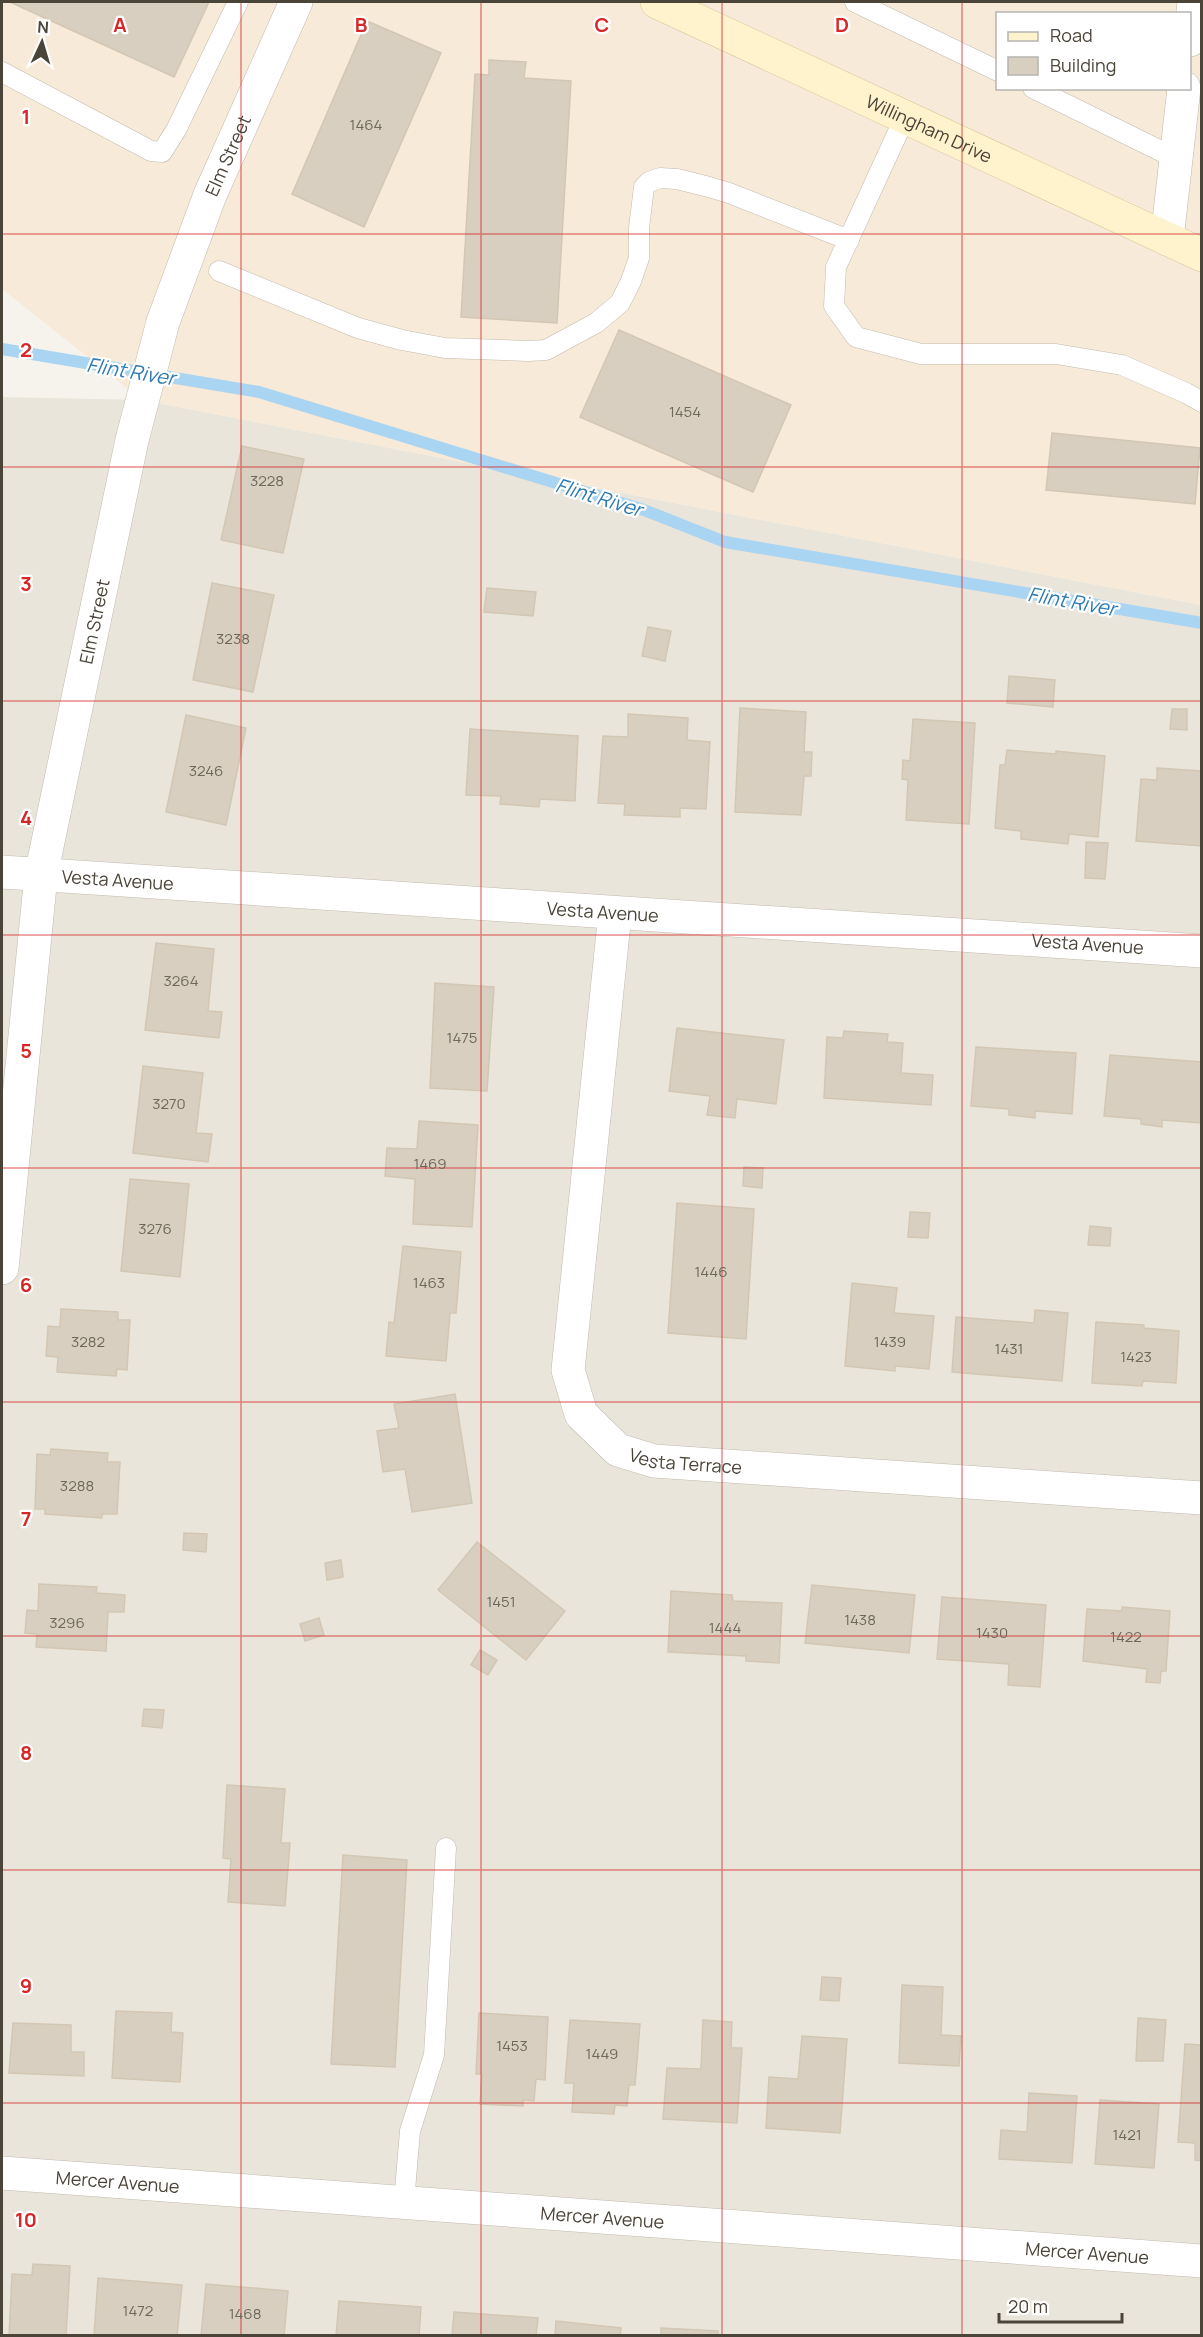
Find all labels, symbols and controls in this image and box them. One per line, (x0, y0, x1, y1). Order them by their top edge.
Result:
text: A (113, 11, 127, 38)
text: B (355, 11, 368, 38)
text: C (595, 11, 609, 38)
text: D (835, 11, 849, 38)
north arrow (12, 12, 72, 72)
legend (996, 12, 1191, 90)
text: N (37, 16, 50, 38)
text: Road (1050, 23, 1093, 47)
text: Building (1050, 53, 1116, 77)
street label: Willingham Drive (862, 89, 996, 168)
text: 1 (22, 103, 30, 130)
street label: Elm Street (199, 111, 256, 200)
house number: 1464 (350, 114, 383, 135)
text: 2 (20, 336, 32, 363)
water label: Flint River (85, 351, 180, 392)
house number: 1454 (669, 401, 701, 422)
house number: 3228 (250, 470, 284, 491)
water label: Flint River (552, 471, 648, 524)
text: 3 (20, 570, 32, 597)
street label: Elm Street (73, 577, 115, 666)
water label: Flint River (1026, 580, 1121, 623)
house number: 3238 (216, 628, 250, 649)
house number: 3246 (189, 760, 223, 781)
text: 4 (20, 804, 32, 831)
street label: Vesta Avenue (61, 864, 175, 895)
street label: Vesta Avenue (546, 896, 660, 927)
street label: Vesta Avenue (1031, 928, 1144, 959)
house number: 3264 (164, 970, 199, 991)
house number: 1475 (447, 1027, 477, 1048)
text: 5 (20, 1037, 32, 1064)
house number: 3270 (152, 1093, 186, 1114)
house number: 1469 (413, 1153, 447, 1174)
house number: 3276 (138, 1218, 172, 1239)
house number: 1446 (695, 1261, 728, 1282)
text: 6 (20, 1271, 32, 1298)
house number: 1463 (413, 1272, 445, 1293)
house number: 3282 (71, 1331, 105, 1352)
house number: 1439 (874, 1331, 906, 1352)
house number: 1431 (995, 1338, 1023, 1359)
house number: 1423 (1120, 1346, 1152, 1367)
street label: Vesta Terrace (626, 1442, 743, 1479)
house number: 3288 (60, 1475, 94, 1496)
text: 7 (21, 1505, 31, 1532)
house number: 1451 (486, 1591, 516, 1612)
house number: 1438 (844, 1609, 876, 1630)
house number: 3296 (49, 1612, 85, 1633)
house number: 1444 (709, 1617, 741, 1638)
house number: 1430 (976, 1622, 1008, 1643)
house number: 1422 (1110, 1626, 1142, 1647)
text: 8 (20, 1739, 32, 1766)
text: 9 (20, 1972, 32, 1999)
house number: 1453 (496, 2035, 528, 2056)
house number: 1449 (586, 2043, 618, 2064)
house number: 1421 (1112, 2124, 1142, 2145)
street label: Mercer Avenue (55, 2165, 180, 2198)
street label: Mercer Avenue (540, 2201, 665, 2234)
text: 10 (15, 2206, 37, 2233)
street label: Mercer Avenue (1024, 2236, 1150, 2269)
scale bar (999, 2286, 1122, 2324)
text: 20 m (1008, 2294, 1048, 2318)
house number: 1472 (123, 2300, 153, 2321)
house number: 1468 (229, 2303, 261, 2324)

